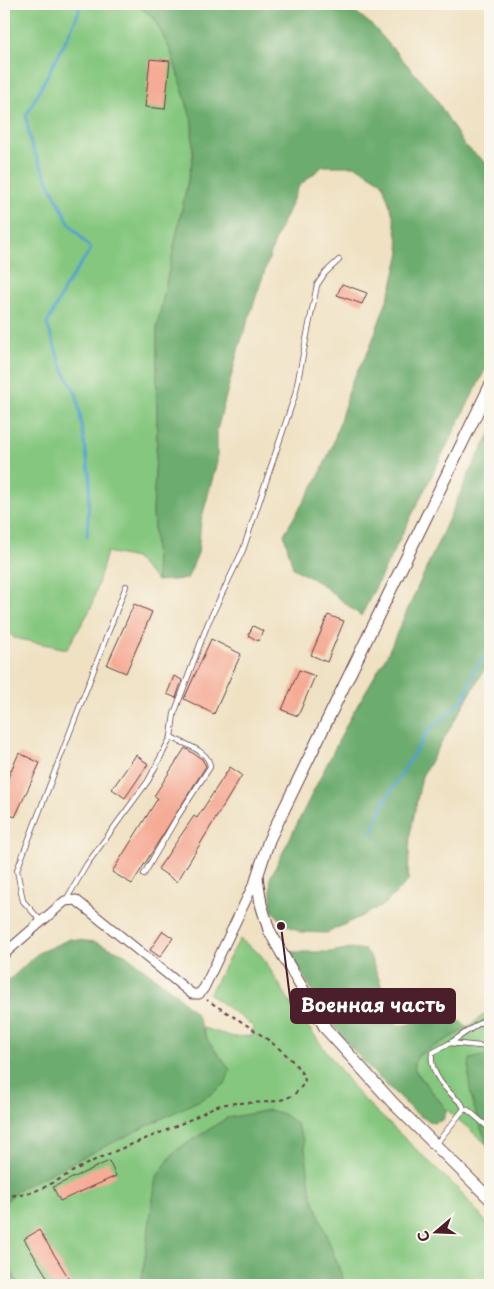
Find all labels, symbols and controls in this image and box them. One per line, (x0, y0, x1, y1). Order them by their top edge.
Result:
callout: Военная часть (291, 989, 455, 1023)
text: Военная часть (301, 990, 445, 1018)
north arrow (412, 1206, 462, 1256)
text: С (412, 1228, 435, 1245)

